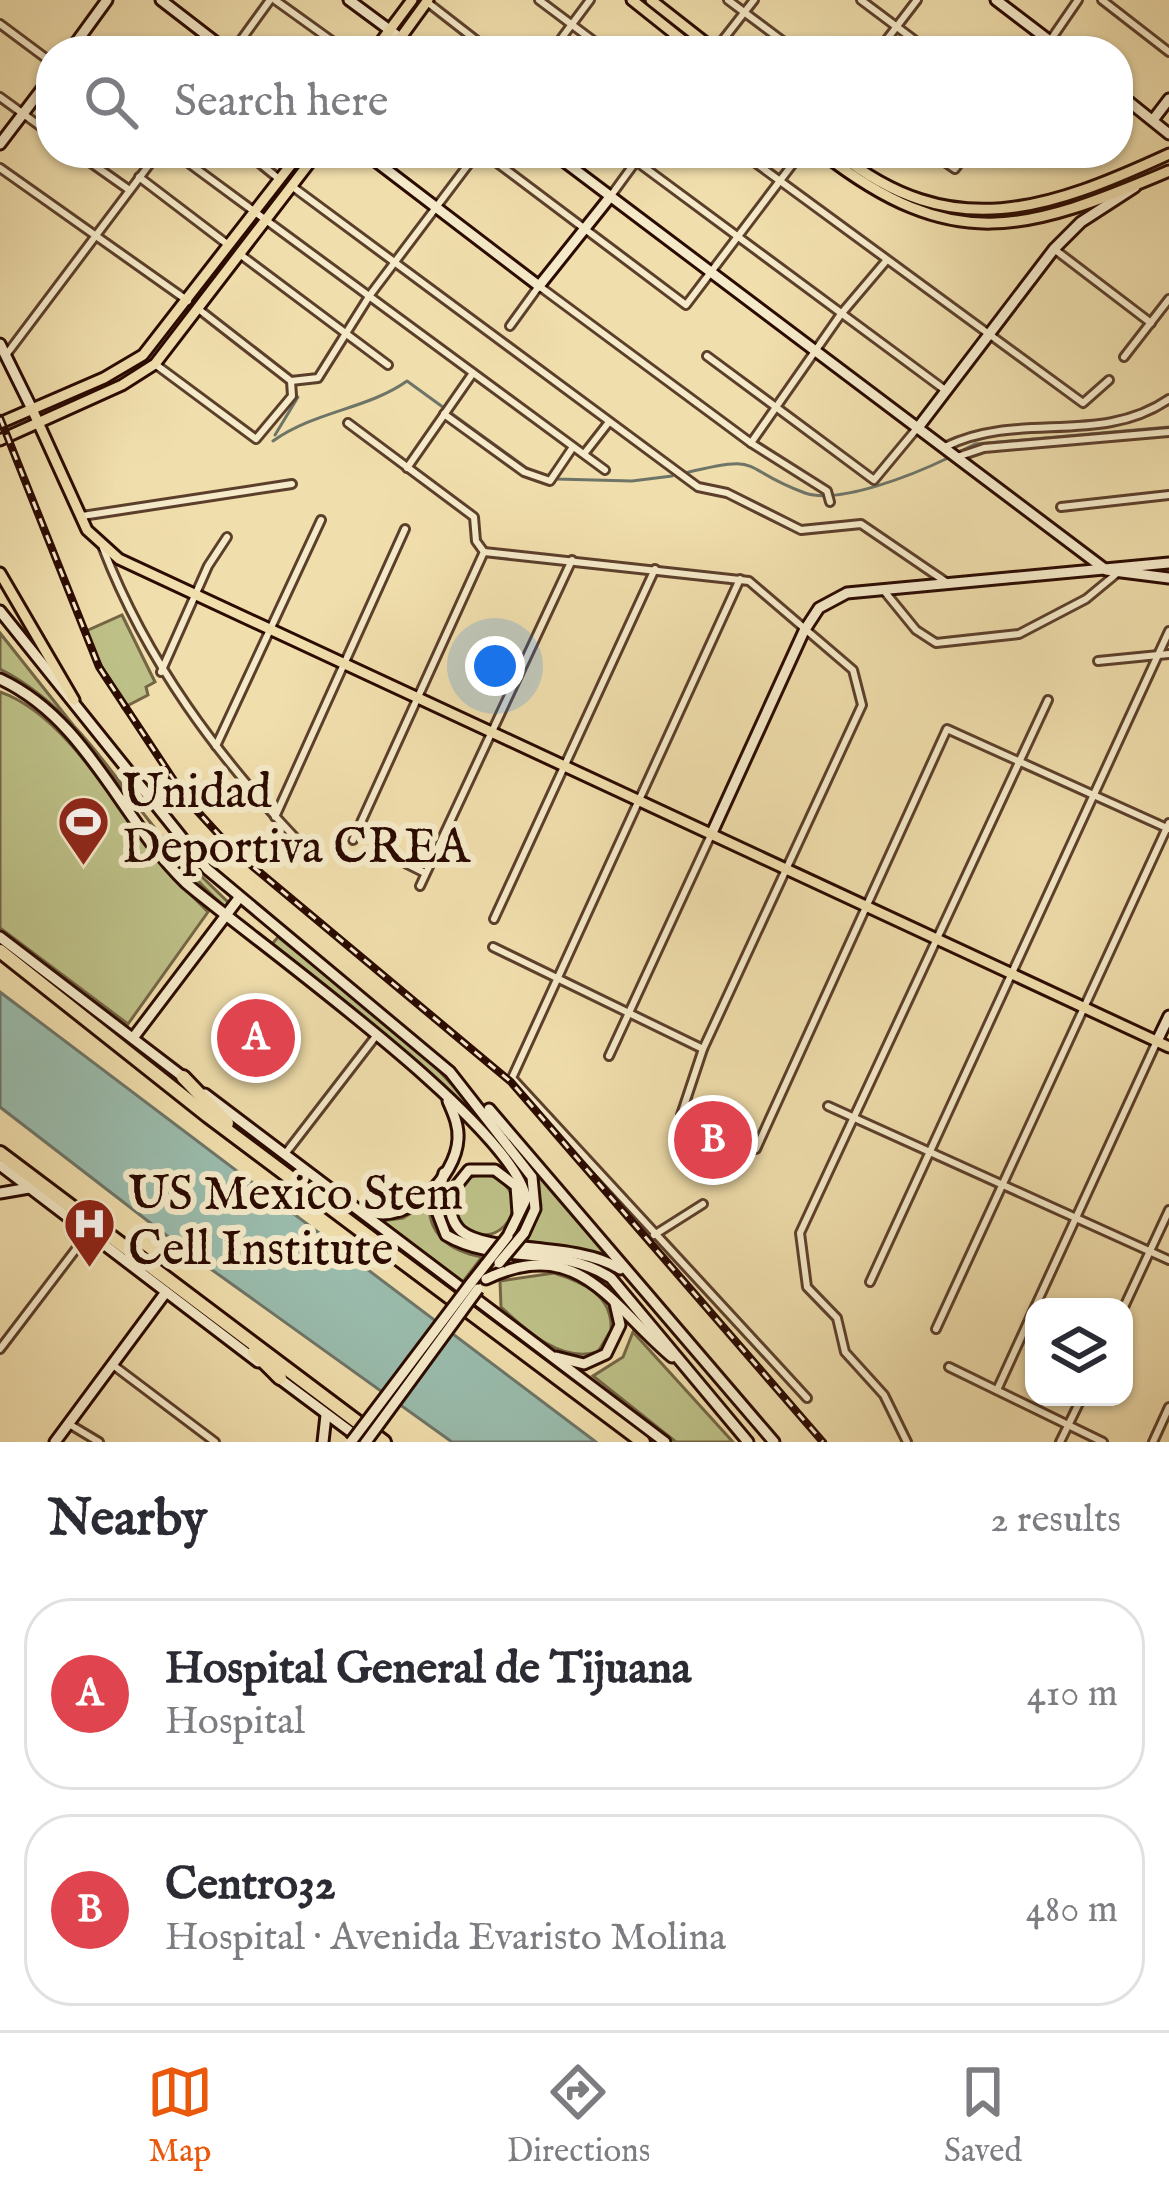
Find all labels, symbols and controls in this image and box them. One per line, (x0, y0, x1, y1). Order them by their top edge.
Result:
search box (36, 36, 1133, 168)
icon: search (78, 69, 144, 135)
text: Search here (174, 74, 388, 131)
your location (465, 636, 525, 696)
place label: Unidad Deportiva CREA (122, 764, 471, 879)
sports icon: Unidad Deportiva CREA (55, 794, 111, 868)
pin: A (217, 993, 295, 1083)
pin: B (674, 1095, 752, 1185)
place label: US Mexico Stem Cell Institute (128, 1166, 463, 1281)
hospital icon: US Mexico Stem Cell Institute (61, 1196, 117, 1270)
map controls (1025, 1298, 1133, 1406)
button: layers (1025, 1298, 1133, 1406)
text: Nearby (48, 1488, 207, 1553)
text: 2 results (990, 1496, 1121, 1545)
text: Hospital General de Tijuana (165, 1641, 691, 1698)
text: A (77, 1670, 103, 1719)
text: 410 m (1027, 1670, 1118, 1719)
text: Hospital (165, 1698, 305, 1747)
text: Centro32 (165, 1857, 336, 1914)
text: B (77, 1886, 103, 1935)
text: 480 m (1026, 1886, 1118, 1935)
text: Hospital · Avenida Evaristo Molina (165, 1914, 726, 1963)
tab: Map (147, 2059, 213, 2173)
tab: Directions (507, 2059, 650, 2173)
tab: Saved (944, 2059, 1022, 2173)

